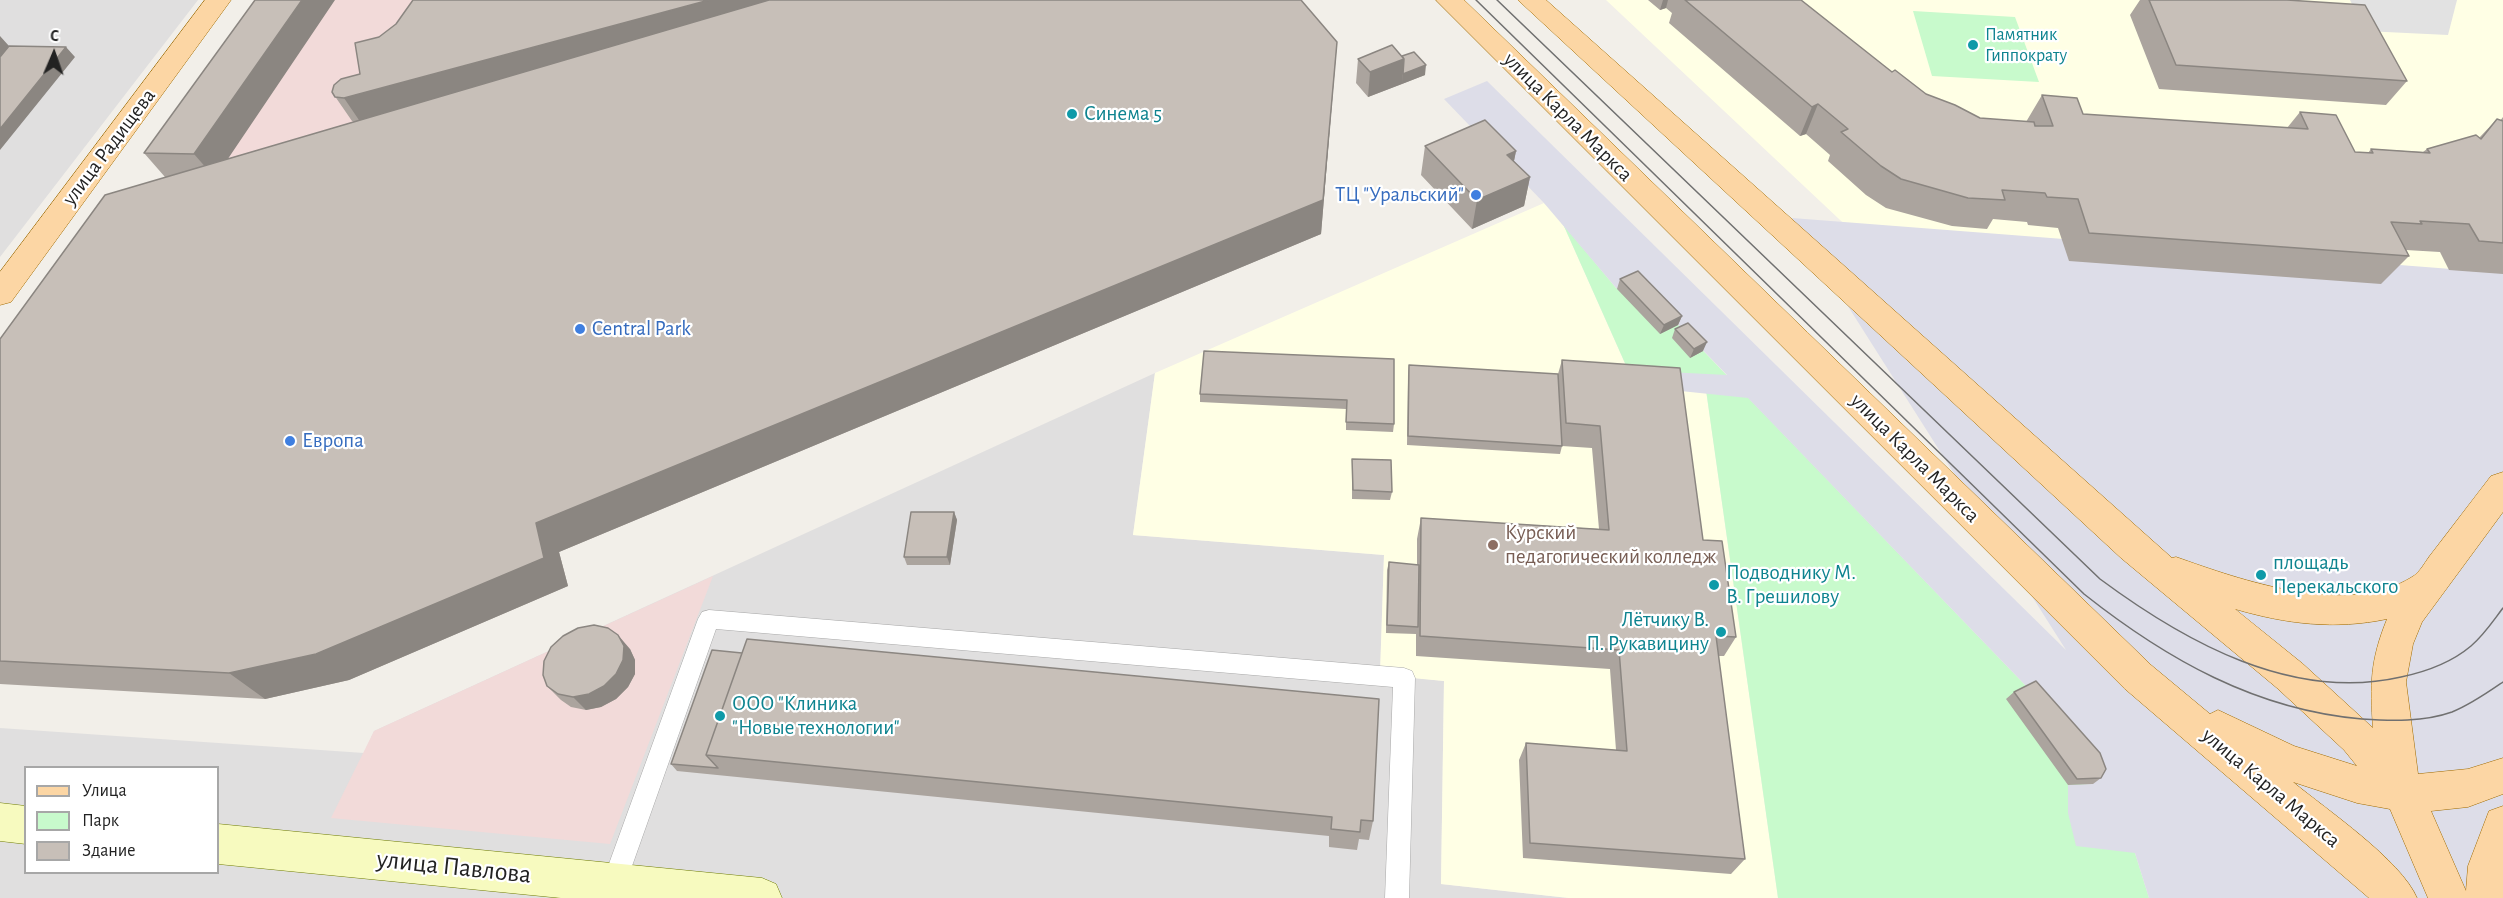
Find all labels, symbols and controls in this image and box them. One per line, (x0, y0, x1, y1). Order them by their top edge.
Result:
north arrow (24, 24, 84, 84)
place label: Памятник Гиппократу (1985, 24, 2067, 66)
text: С (50, 28, 59, 44)
marker: Памятник Гиппократу (1966, 38, 1980, 52)
street label: улица Карла Маркса (1498, 47, 1638, 187)
street label: улица Радищева (57, 84, 161, 210)
place label: Синема 5 (1084, 101, 1162, 127)
marker: Синема 5 (1065, 107, 1079, 121)
place label: ТЦ "Уральский" (1335, 182, 1464, 208)
marker: ТЦ "Уральский" (1469, 188, 1483, 202)
place label: Central Park (592, 316, 691, 342)
marker: Central Park (573, 322, 587, 336)
street label: улица Карла Маркса (1845, 388, 1985, 528)
place label: Европа (302, 428, 364, 454)
marker: Европа (283, 434, 297, 448)
place label: Курский педагогический колледж (1505, 520, 1716, 570)
marker: Курский педагогический колледж (1486, 538, 1500, 552)
place label: площадь Перекальского (2273, 550, 2398, 600)
place label: Подводнику М. В. Грешилову (1726, 560, 1856, 610)
marker: площадь Перекальского (2254, 568, 2268, 582)
marker: Подводнику М. В. Грешилову (1707, 578, 1721, 592)
place label: Лётчику В. П. Рукавицину (1586, 607, 1709, 657)
marker: Лётчику В. П. Рукавицину (1714, 625, 1728, 639)
place label: ООО "Клиника "Новые технологии" (732, 691, 900, 741)
marker: ООО "Клиника "Новые технологии" (713, 709, 727, 723)
street label: улица Карла Маркса (2197, 723, 2345, 853)
legend (24, 766, 219, 874)
text: Улица (82, 782, 127, 800)
text: Парк (82, 812, 119, 830)
text: Здание (82, 842, 136, 860)
street label: улица Павлова (375, 843, 533, 891)

